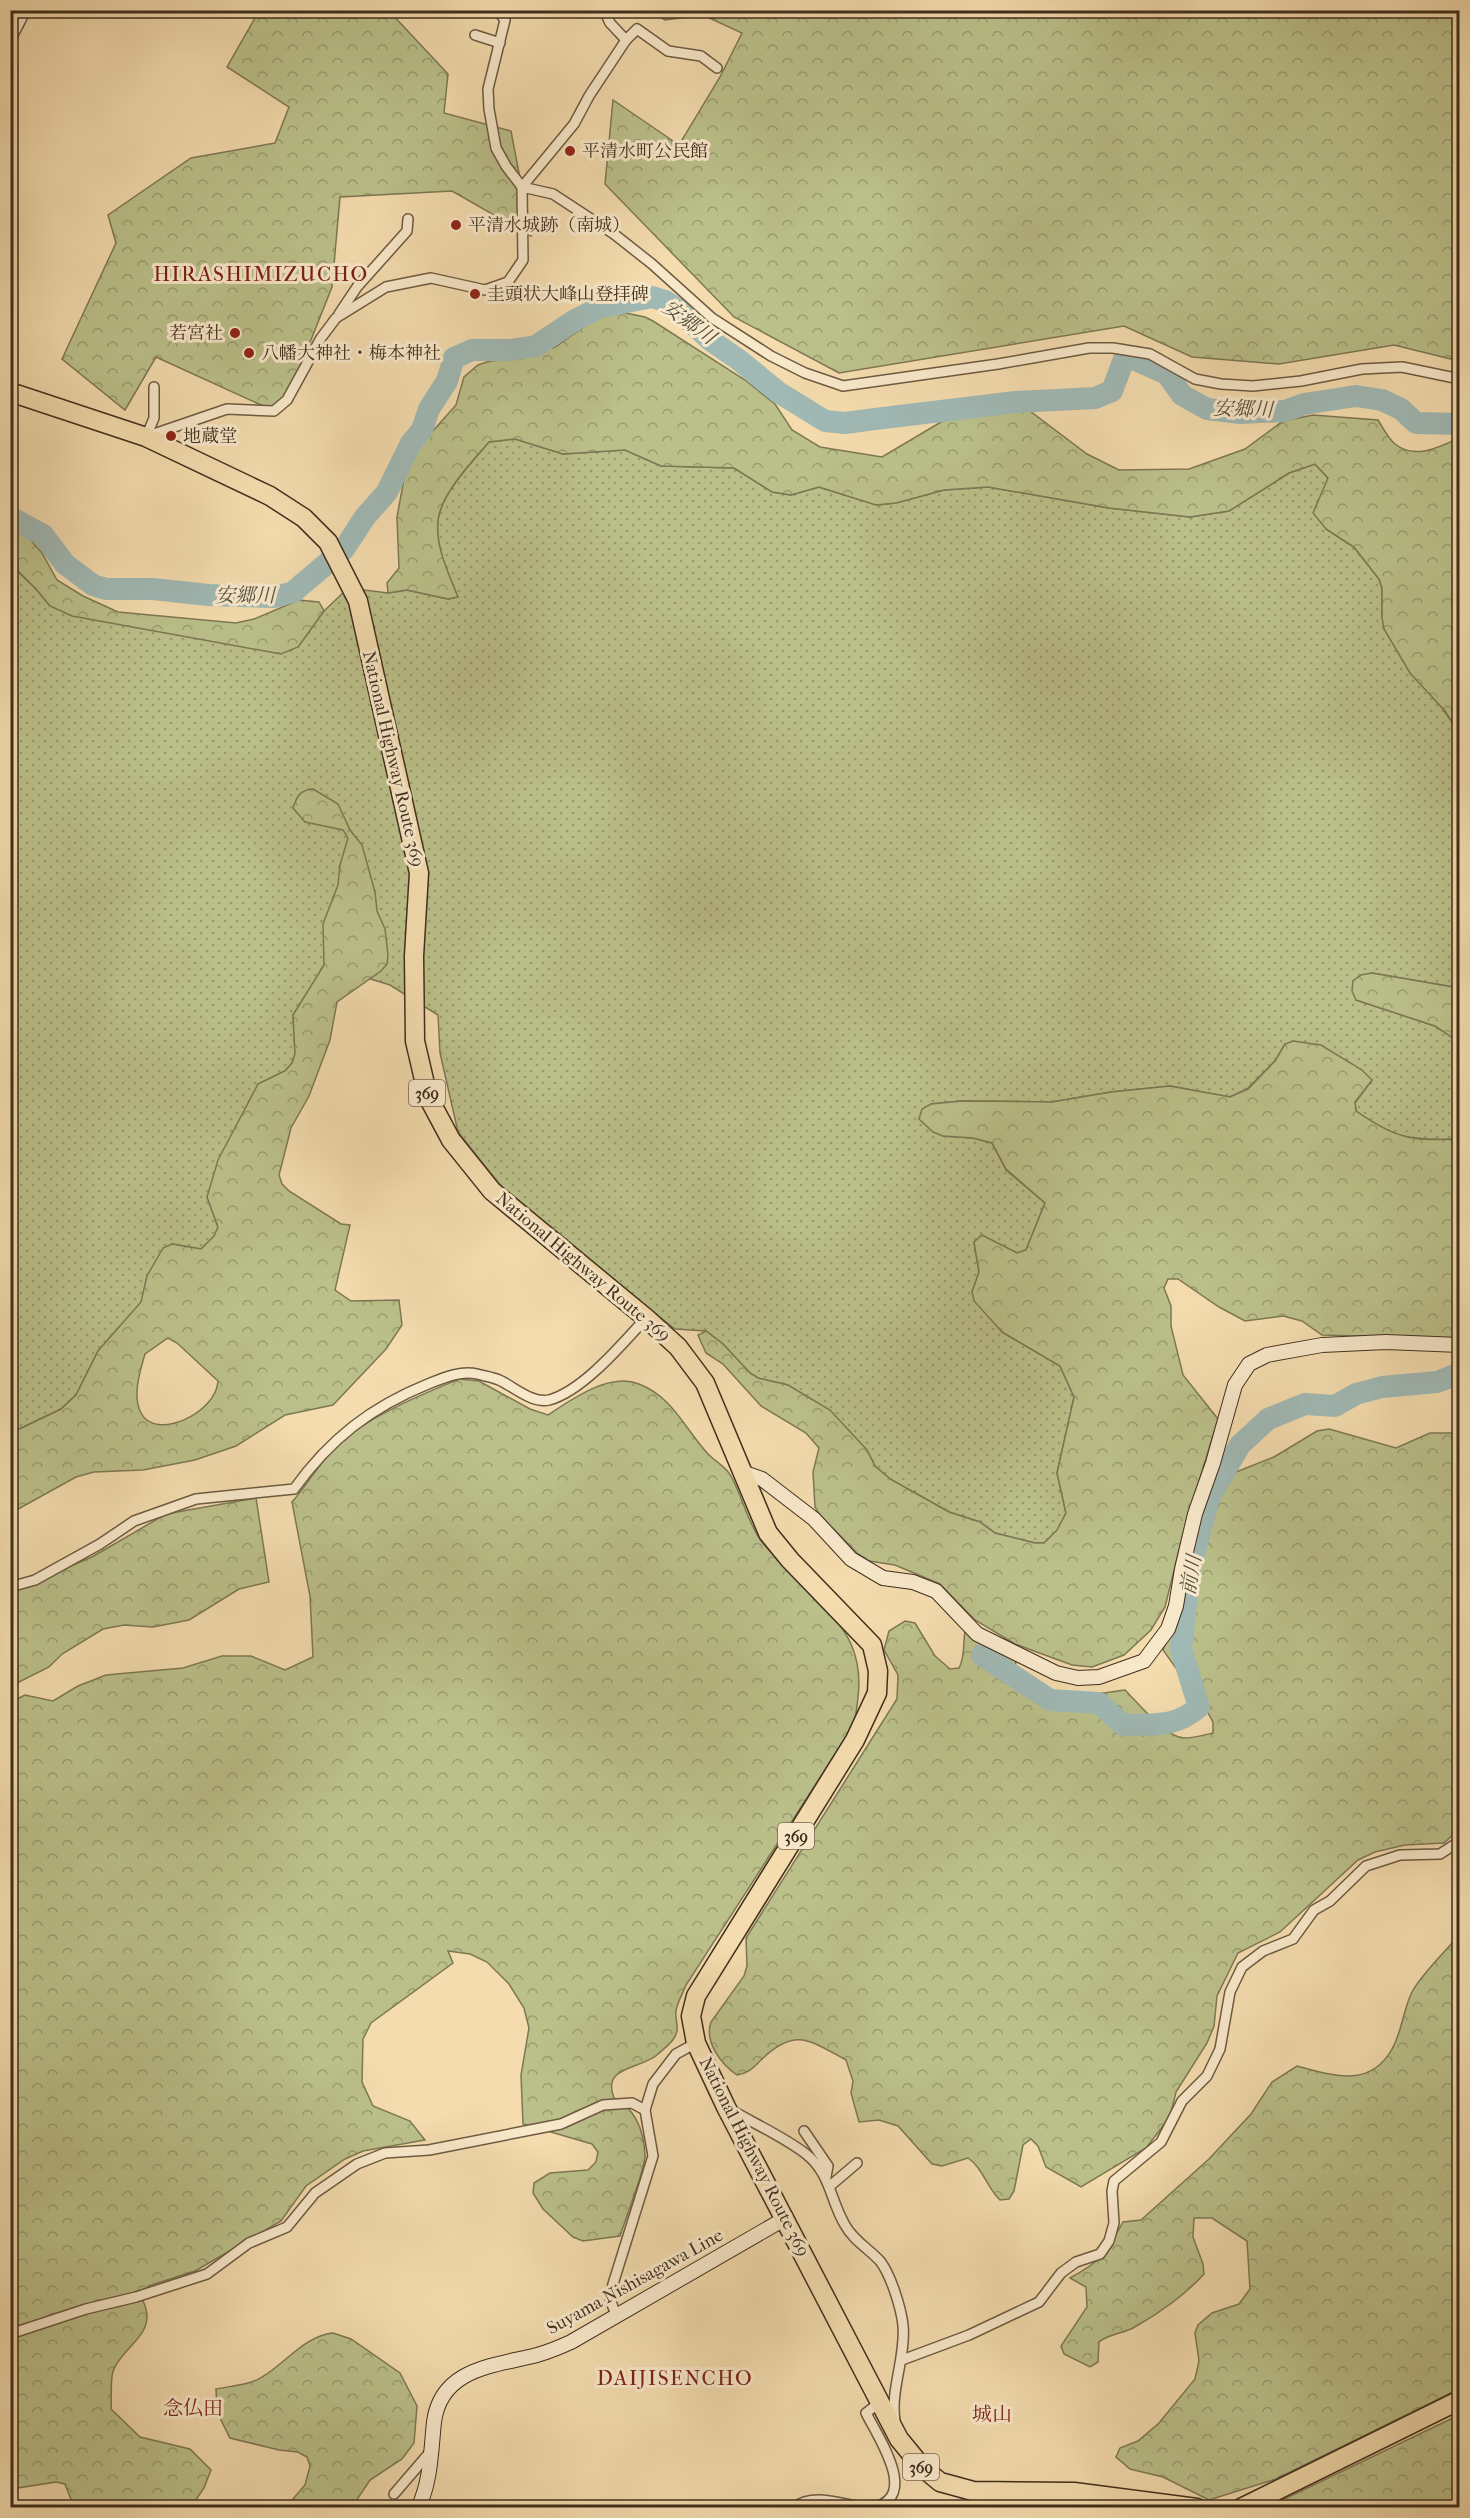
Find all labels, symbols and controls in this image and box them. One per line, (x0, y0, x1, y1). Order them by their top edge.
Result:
place label: 平清水町公民館 (582, 141, 708, 162)
marker: 平清水町公民館 (563, 144, 577, 158)
place label: 平清水城跡（南城） (468, 215, 630, 236)
marker: 平清水城跡（南城） (449, 218, 463, 232)
district label: HIRASHIMIZUCHO (153, 262, 369, 286)
place label: 圭頭状大峰山登拝碑 (487, 284, 649, 305)
marker: 圭頭状大峰山登拝碑 (468, 287, 482, 301)
water label: 安郷川 (658, 295, 722, 350)
place label: 若宮社 (169, 323, 223, 344)
marker: 若宮社 (228, 326, 242, 340)
place label: 八幡大神社・梅本神社 (261, 343, 441, 364)
marker: 八幡大神社・梅本神社 (242, 346, 256, 360)
water label: 安郷川 (1213, 396, 1275, 422)
place label: 地蔵堂 (183, 426, 237, 447)
marker: 地蔵堂 (164, 429, 178, 443)
water label: 安郷川 (215, 584, 277, 607)
street label: National Highway Route 369 (358, 649, 428, 869)
road number: 369 (409, 1080, 445, 1106)
street label: National Highway Route 369 (492, 1188, 674, 1346)
water label: 前川 (1176, 1551, 1206, 1597)
road number: 369 (778, 1823, 814, 1849)
street label: National Highway Route 369 (694, 2054, 814, 2260)
street label: Suyama Nishisagawa Line (543, 2225, 727, 2339)
district label: DAIJISENCHO (597, 2366, 753, 2390)
district label: 念仏田 (163, 2397, 223, 2420)
district label: 城山 (972, 2403, 1012, 2426)
road number: 369 (903, 2454, 939, 2480)

